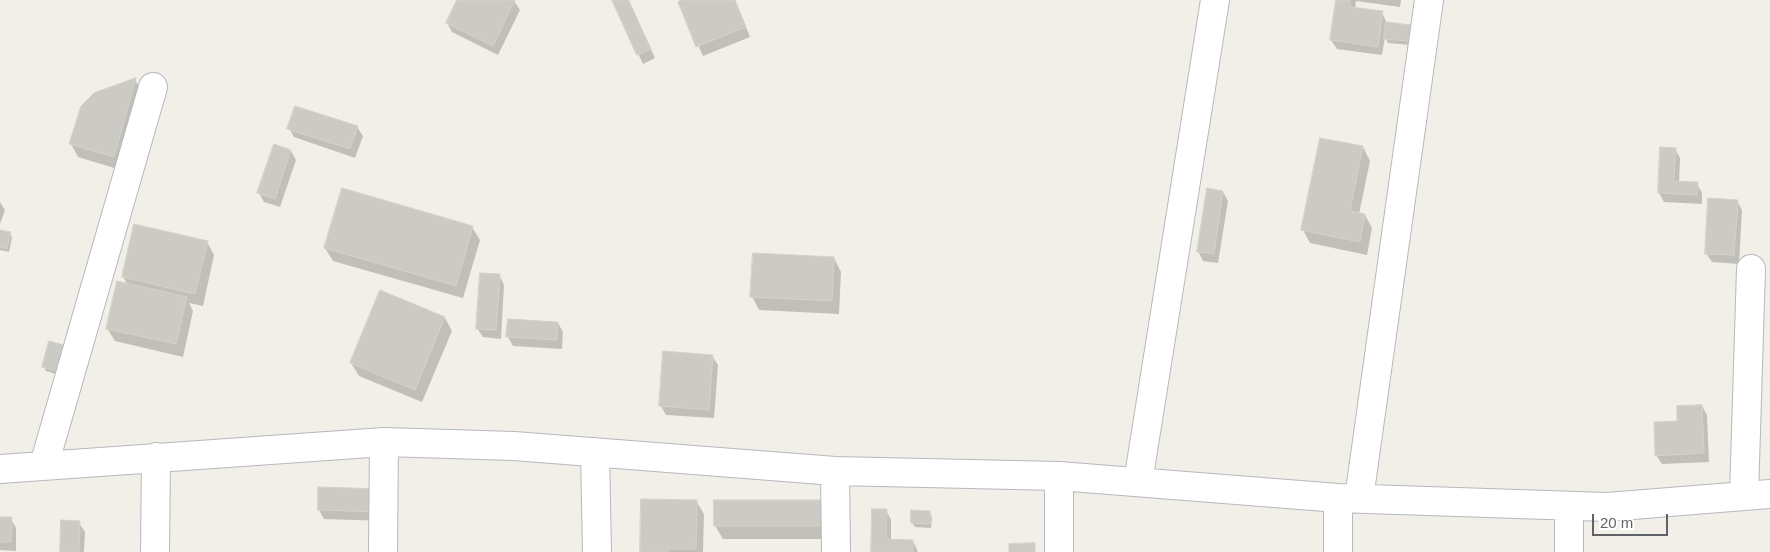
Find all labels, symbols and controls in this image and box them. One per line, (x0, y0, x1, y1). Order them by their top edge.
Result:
scale bar (1595, 504, 1671, 536)
text: 20 m (1600, 514, 1633, 531)

